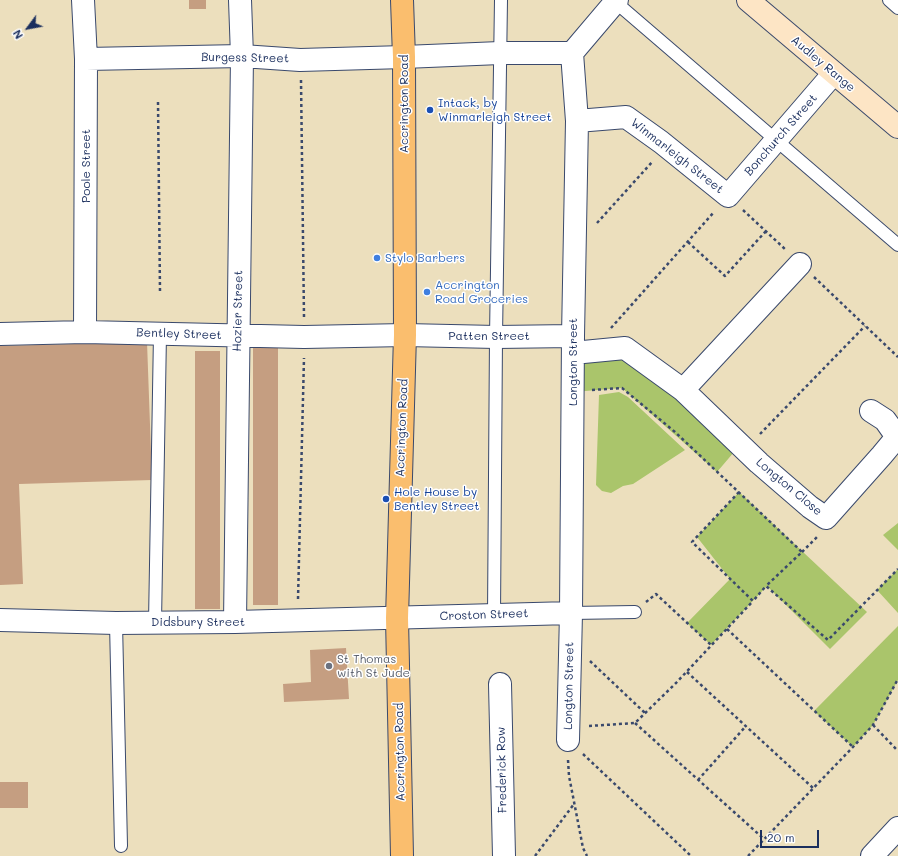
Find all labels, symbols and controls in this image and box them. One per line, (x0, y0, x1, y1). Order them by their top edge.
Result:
north arrow (8, 8, 48, 48)
text: N (9, 27, 26, 42)
street label: Audley Range (788, 33, 858, 95)
street label: Burgess Street (201, 50, 289, 66)
street label: Accrington Road (397, 55, 411, 153)
street label: Bonchurch Street (742, 91, 820, 179)
place label: Intack, by Winmarleigh Street (438, 96, 552, 124)
marker: Intack, by Winmarleigh Street (425, 105, 435, 115)
street label: Winmarleigh Street (628, 115, 726, 197)
street label: Poole Street (79, 129, 93, 203)
place label: Stylo Barbers (385, 251, 465, 265)
marker: Stylo Barbers (372, 253, 382, 263)
street label: Hozier Street (230, 270, 246, 352)
place label: Accrington Road Groceries (435, 278, 528, 306)
marker: Accrington Road Groceries (422, 287, 432, 297)
street label: Longton Street (566, 318, 580, 406)
street label: Bentley Street (136, 325, 222, 343)
street label: Patten Street (448, 329, 530, 343)
street label: Accrington Road (393, 379, 411, 477)
street label: Longton Close (753, 455, 825, 519)
place label: Hole House by Bentley Street (394, 485, 480, 513)
marker: Hole House by Bentley Street (381, 494, 391, 504)
street label: Croston Street (439, 606, 529, 624)
street label: Didsbury Street (151, 615, 245, 629)
street label: Longton Street (561, 642, 577, 730)
place label: St Thomas with St Jude (337, 652, 410, 680)
marker: St Thomas with St Jude (324, 661, 334, 671)
street label: Accrington Road (392, 703, 408, 801)
street label: Frederick Row (494, 727, 510, 813)
scale bar (762, 822, 821, 848)
text: 20 m (767, 829, 795, 845)

